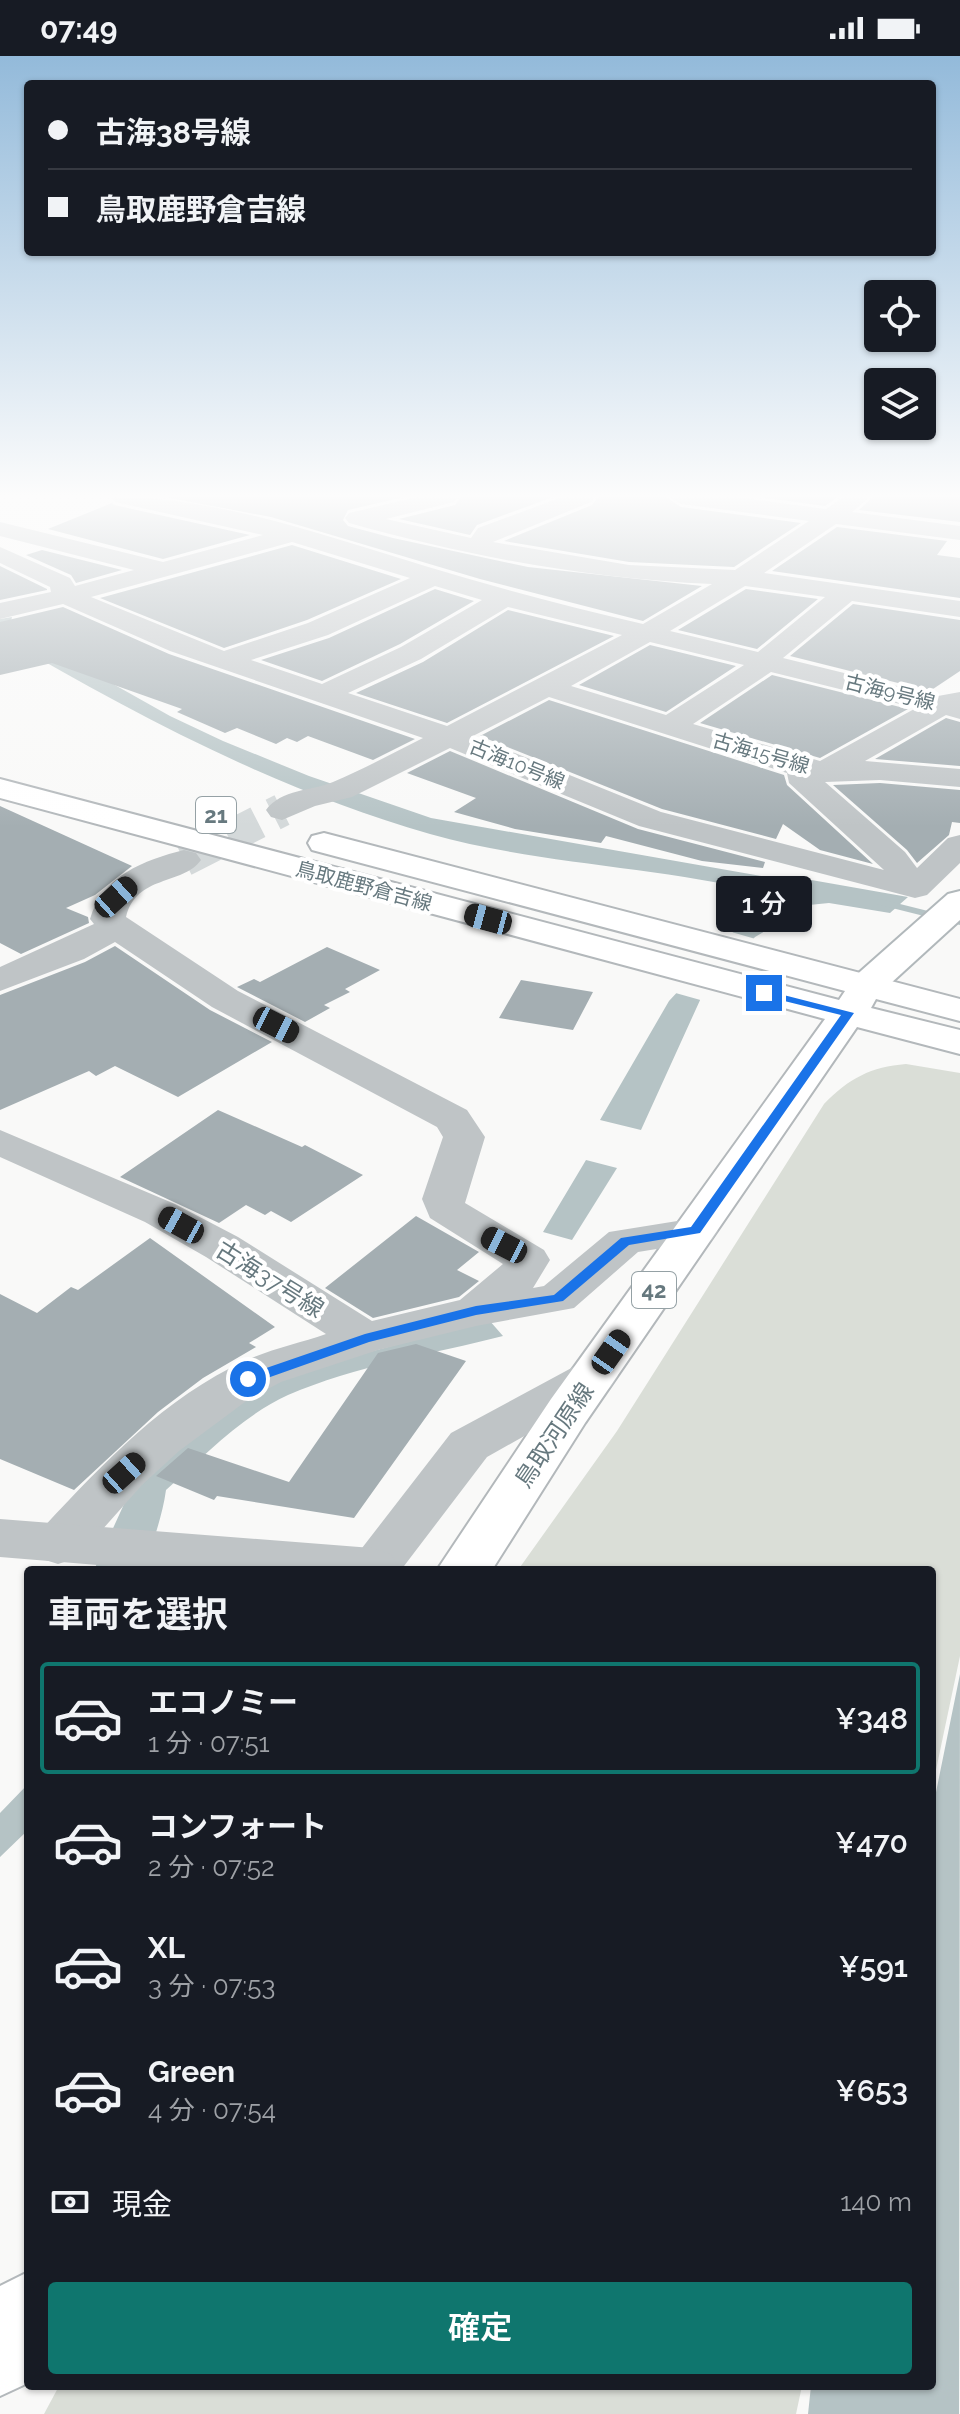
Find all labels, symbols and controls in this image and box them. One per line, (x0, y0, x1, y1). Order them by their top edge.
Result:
text: 07:49 (40, 11, 117, 46)
text: 古海38号線 (96, 115, 251, 150)
text: 鳥取鹿野倉吉線 (96, 192, 306, 227)
map controls (864, 280, 936, 440)
button: locate (864, 280, 936, 352)
button: layers (864, 368, 936, 440)
street label: 古海9号線 (843, 669, 937, 715)
street label: 古海15号線 (710, 728, 812, 778)
street label: 古海10号線 (466, 734, 568, 794)
road number: 21 (196, 797, 236, 833)
street label: 鳥取鹿野倉吉線 (293, 856, 435, 916)
car (90, 872, 142, 922)
callout: 1 分 (716, 877, 812, 933)
text: 1 分 (742, 889, 786, 919)
car (462, 901, 514, 937)
route end (746, 975, 782, 1011)
car (249, 1003, 303, 1047)
car (154, 1203, 208, 1247)
car (477, 1223, 531, 1267)
street label: 古海37号線 (211, 1235, 329, 1323)
road number: 42 (632, 1272, 676, 1308)
car (587, 1325, 635, 1379)
route start (230, 1361, 266, 1397)
street label: 鳥取河原線 (508, 1377, 600, 1493)
car (98, 1448, 150, 1498)
text: 車両を選択 (48, 1593, 228, 1635)
icon: car (52, 1682, 124, 1754)
text: エコノミー (148, 1685, 298, 1720)
text: ¥348 (836, 1701, 908, 1736)
text: 1 分 · 07:51 (148, 1728, 270, 1758)
icon: car (52, 1806, 124, 1878)
text: コンフォート (148, 1809, 327, 1844)
text: ¥470 (835, 1825, 908, 1860)
text: 2 分 · 07:52 (148, 1852, 275, 1882)
icon: car (52, 1930, 124, 2002)
text: XL (148, 1930, 185, 1965)
text: ¥591 (839, 1949, 908, 1984)
text: 3 分 · 07:53 (148, 1971, 275, 2001)
icon: car (52, 2054, 124, 2126)
text: Green (148, 2054, 235, 2089)
text: ¥653 (836, 2073, 908, 2108)
text: 4 分 · 07:54 (148, 2095, 276, 2125)
icon: cash (48, 2180, 92, 2224)
text: 現金 (112, 2187, 172, 2222)
text: 140 m (840, 2187, 912, 2217)
button: 確定 (48, 2282, 912, 2374)

